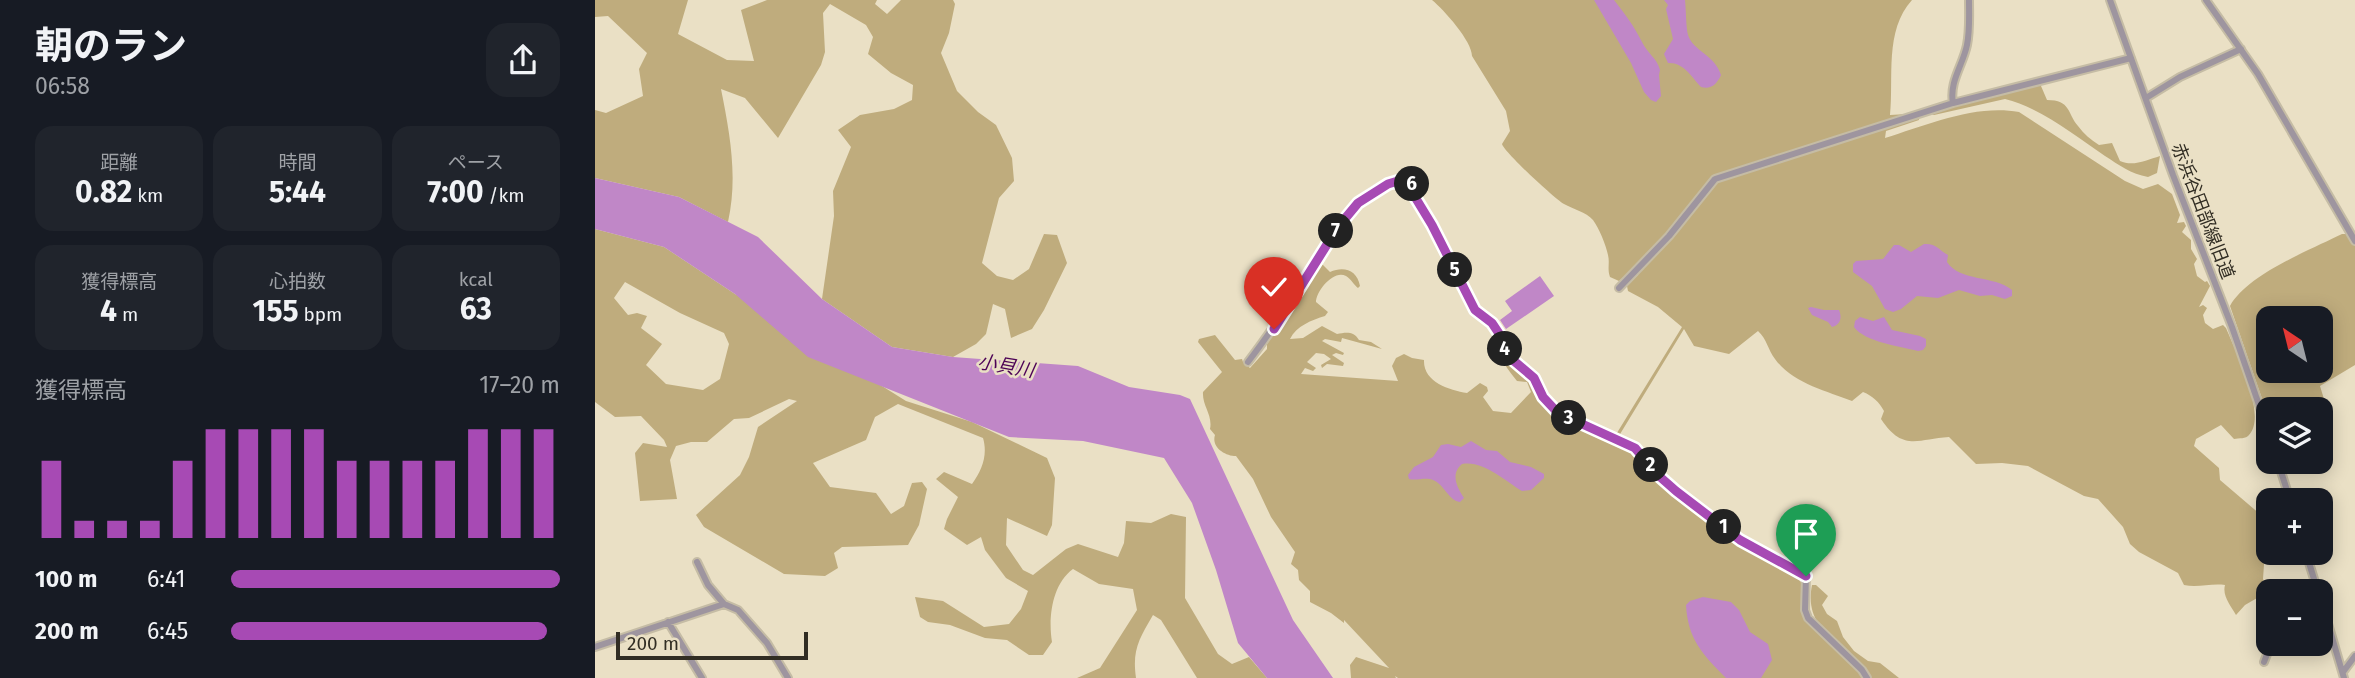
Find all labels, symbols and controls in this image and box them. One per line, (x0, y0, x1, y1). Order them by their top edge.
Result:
text: 朝のラン (35, 23, 187, 69)
button: share (486, 23, 560, 97)
text: 06:58 (35, 72, 90, 100)
street label: 赤浜谷田部線旧道 (2167, 140, 2239, 282)
text: 距離 (100, 151, 138, 174)
text: 時間 (278, 151, 317, 174)
text: ペース (448, 151, 504, 174)
pin: 6 (1395, 166, 1429, 202)
text: 6 (1406, 172, 1417, 195)
text: 0.82 (75, 174, 132, 210)
text: 5:44 (269, 174, 326, 210)
text: 7:00 (427, 174, 484, 210)
text: km (132, 184, 163, 207)
text: /km (484, 184, 524, 207)
pin: 7 (1319, 214, 1353, 248)
text: 7 (1331, 219, 1340, 242)
pin: 5 (1437, 252, 1473, 288)
pin (1244, 257, 1304, 329)
text: 5 (1449, 258, 1460, 281)
text: kcal (459, 268, 493, 291)
icon: check (1255, 268, 1293, 306)
text: 獲得標高 (81, 270, 157, 293)
text: 心拍数 (269, 270, 326, 293)
text: 63 (460, 291, 492, 327)
text: 4 (100, 293, 117, 329)
text: 155 (253, 293, 299, 329)
text: m (117, 303, 138, 326)
text: bpm (299, 303, 342, 326)
north arrow (2256, 306, 2333, 383)
map controls (2256, 306, 2333, 656)
pin: 4 (1487, 332, 1523, 366)
text: 4 (1499, 337, 1510, 360)
water label: 小貝川 (976, 350, 1038, 383)
text: 17–20 m (479, 371, 560, 399)
text: 獲得標高 (35, 376, 127, 404)
button: layers (2256, 397, 2333, 474)
pin: 3 (1551, 400, 1587, 436)
text: 3 (1564, 406, 1573, 429)
pin: 2 (1633, 448, 1669, 482)
text: 2 (1646, 453, 1655, 476)
button: + (2256, 488, 2333, 565)
pin (1776, 504, 1836, 576)
pin: 1 (1707, 510, 1741, 544)
text: 1 (1719, 515, 1728, 538)
icon: arrive (1787, 515, 1825, 553)
text: 100 m (35, 565, 97, 593)
text: 6:41 (147, 565, 186, 593)
button: − (2256, 579, 2333, 656)
text: 200 m (35, 617, 99, 645)
text: 6:45 (147, 617, 188, 645)
scale bar (616, 629, 809, 661)
text: 200 m (627, 632, 679, 655)

